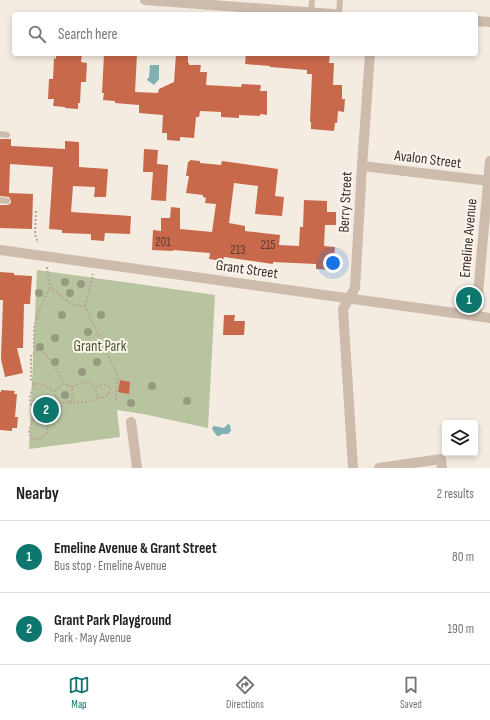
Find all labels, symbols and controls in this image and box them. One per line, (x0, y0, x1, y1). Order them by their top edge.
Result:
search box (12, 12, 478, 56)
icon: search (26, 23, 48, 45)
text: Search here (58, 25, 118, 44)
street label: Avalon Street (392, 146, 463, 173)
street label: Berry Street (334, 171, 357, 233)
street label: Emeline Avenue (456, 198, 481, 278)
house number: 201 (155, 234, 171, 250)
house number: 215 (260, 237, 276, 253)
house number: 213 (230, 242, 246, 258)
your location (323, 253, 343, 273)
street label: Grant Street (215, 256, 280, 283)
pin: 1 (456, 285, 482, 315)
park label: Grant Park (74, 337, 127, 356)
pin: 2 (33, 395, 59, 425)
map controls (442, 420, 478, 456)
button: layers (442, 420, 478, 456)
text: Nearby (16, 484, 59, 504)
text: 2 results (437, 486, 474, 502)
text: Emeline Avenue & Grant Street (54, 539, 217, 558)
text: 1 (26, 549, 32, 565)
text: 80 m (452, 549, 474, 565)
text: Bus stop · Emeline Avenue (54, 558, 167, 574)
text: Grant Park Playground (54, 611, 171, 630)
text: 2 (26, 621, 32, 637)
text: 190 m (447, 621, 474, 637)
text: Park · May Avenue (54, 630, 131, 646)
tab: Map (68, 674, 90, 711)
tab: Directions (226, 674, 264, 711)
tab: Saved (400, 674, 422, 711)

